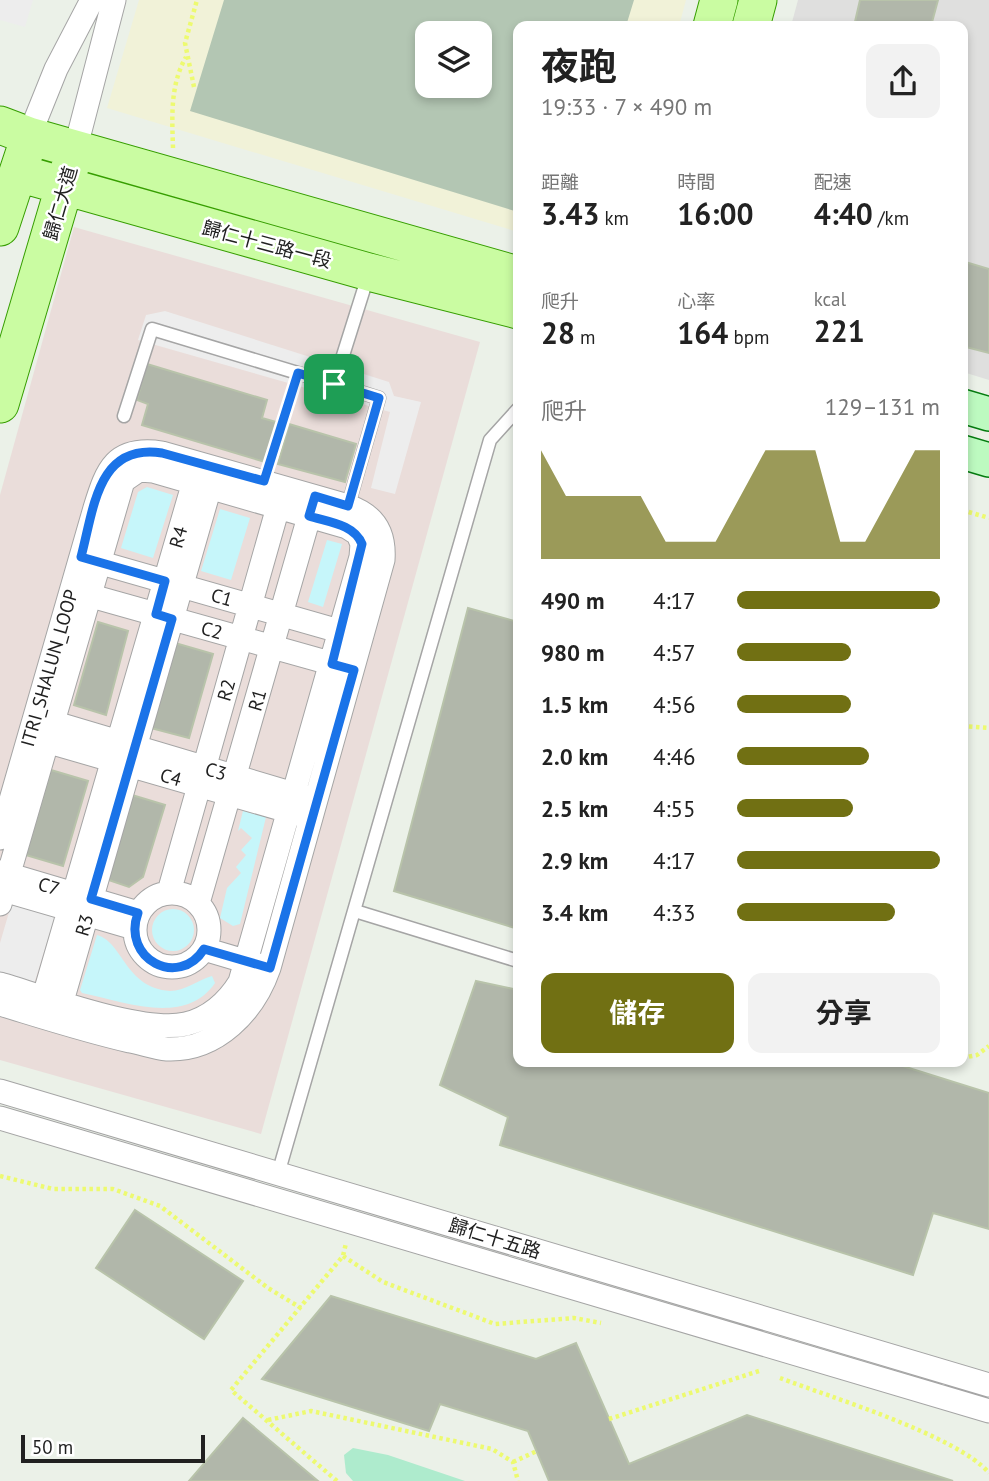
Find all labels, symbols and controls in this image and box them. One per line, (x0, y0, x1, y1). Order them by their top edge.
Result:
map controls (415, 21, 492, 98)
button: layers (415, 21, 492, 98)
text: 夜跑 (541, 41, 617, 90)
button: share (866, 44, 940, 118)
text: 19:33 · 7 × 490 m (541, 92, 712, 121)
street label: 歸仁大道 (38, 163, 82, 243)
text: 距離 (541, 170, 579, 194)
text: 時間 (677, 170, 715, 194)
text: 配速 (814, 170, 852, 194)
text: 3.43 (541, 194, 599, 233)
text: 16:00 (677, 194, 753, 233)
text: 4:40 (814, 194, 873, 233)
text: km (599, 206, 629, 230)
text: /km (873, 206, 909, 230)
street label: 歸仁十三路一段 (200, 215, 334, 273)
text: kcal (814, 287, 846, 311)
text: 爬升 (541, 289, 579, 313)
text: 心率 (677, 289, 715, 313)
text: 221 (814, 311, 865, 350)
text: 28 (541, 313, 575, 352)
text: 164 (677, 313, 728, 352)
text: m (575, 325, 596, 349)
text: bpm (728, 325, 769, 349)
pin (304, 354, 364, 414)
icon: arrive (315, 365, 353, 403)
text: 129–131 m (825, 392, 940, 421)
text: 爬升 (541, 396, 587, 425)
street label: R4 (163, 523, 193, 551)
street label: C1 (208, 583, 236, 611)
text: 490 m (541, 586, 604, 615)
text: 4:17 (653, 586, 696, 615)
street label: ITRI_SHALUN_LOOP (15, 587, 83, 749)
street label: C2 (198, 616, 226, 644)
text: 980 m (541, 638, 604, 667)
text: 4:57 (653, 638, 696, 667)
street label: R2 (211, 676, 241, 704)
street label: R1 (242, 686, 272, 714)
text: 1.5 km (541, 690, 608, 719)
text: 4:56 (653, 690, 696, 719)
text: 2.0 km (541, 742, 608, 771)
text: 4:46 (653, 742, 696, 771)
street label: C3 (202, 756, 230, 786)
street label: C4 (157, 763, 185, 791)
text: 2.5 km (541, 794, 608, 823)
text: 4:55 (653, 794, 696, 823)
text: 2.9 km (541, 846, 608, 875)
text: 4:17 (653, 846, 696, 875)
street label: C7 (35, 871, 63, 901)
text: 3.4 km (541, 898, 608, 927)
text: 4:33 (653, 898, 696, 927)
street label: R3 (69, 911, 99, 939)
button: 儲存 (541, 973, 734, 1053)
button: 分享 (748, 973, 940, 1053)
street label: 歸仁十五路 (446, 1213, 544, 1263)
scale bar (21, 1432, 205, 1464)
text: 50 m (32, 1435, 73, 1459)

